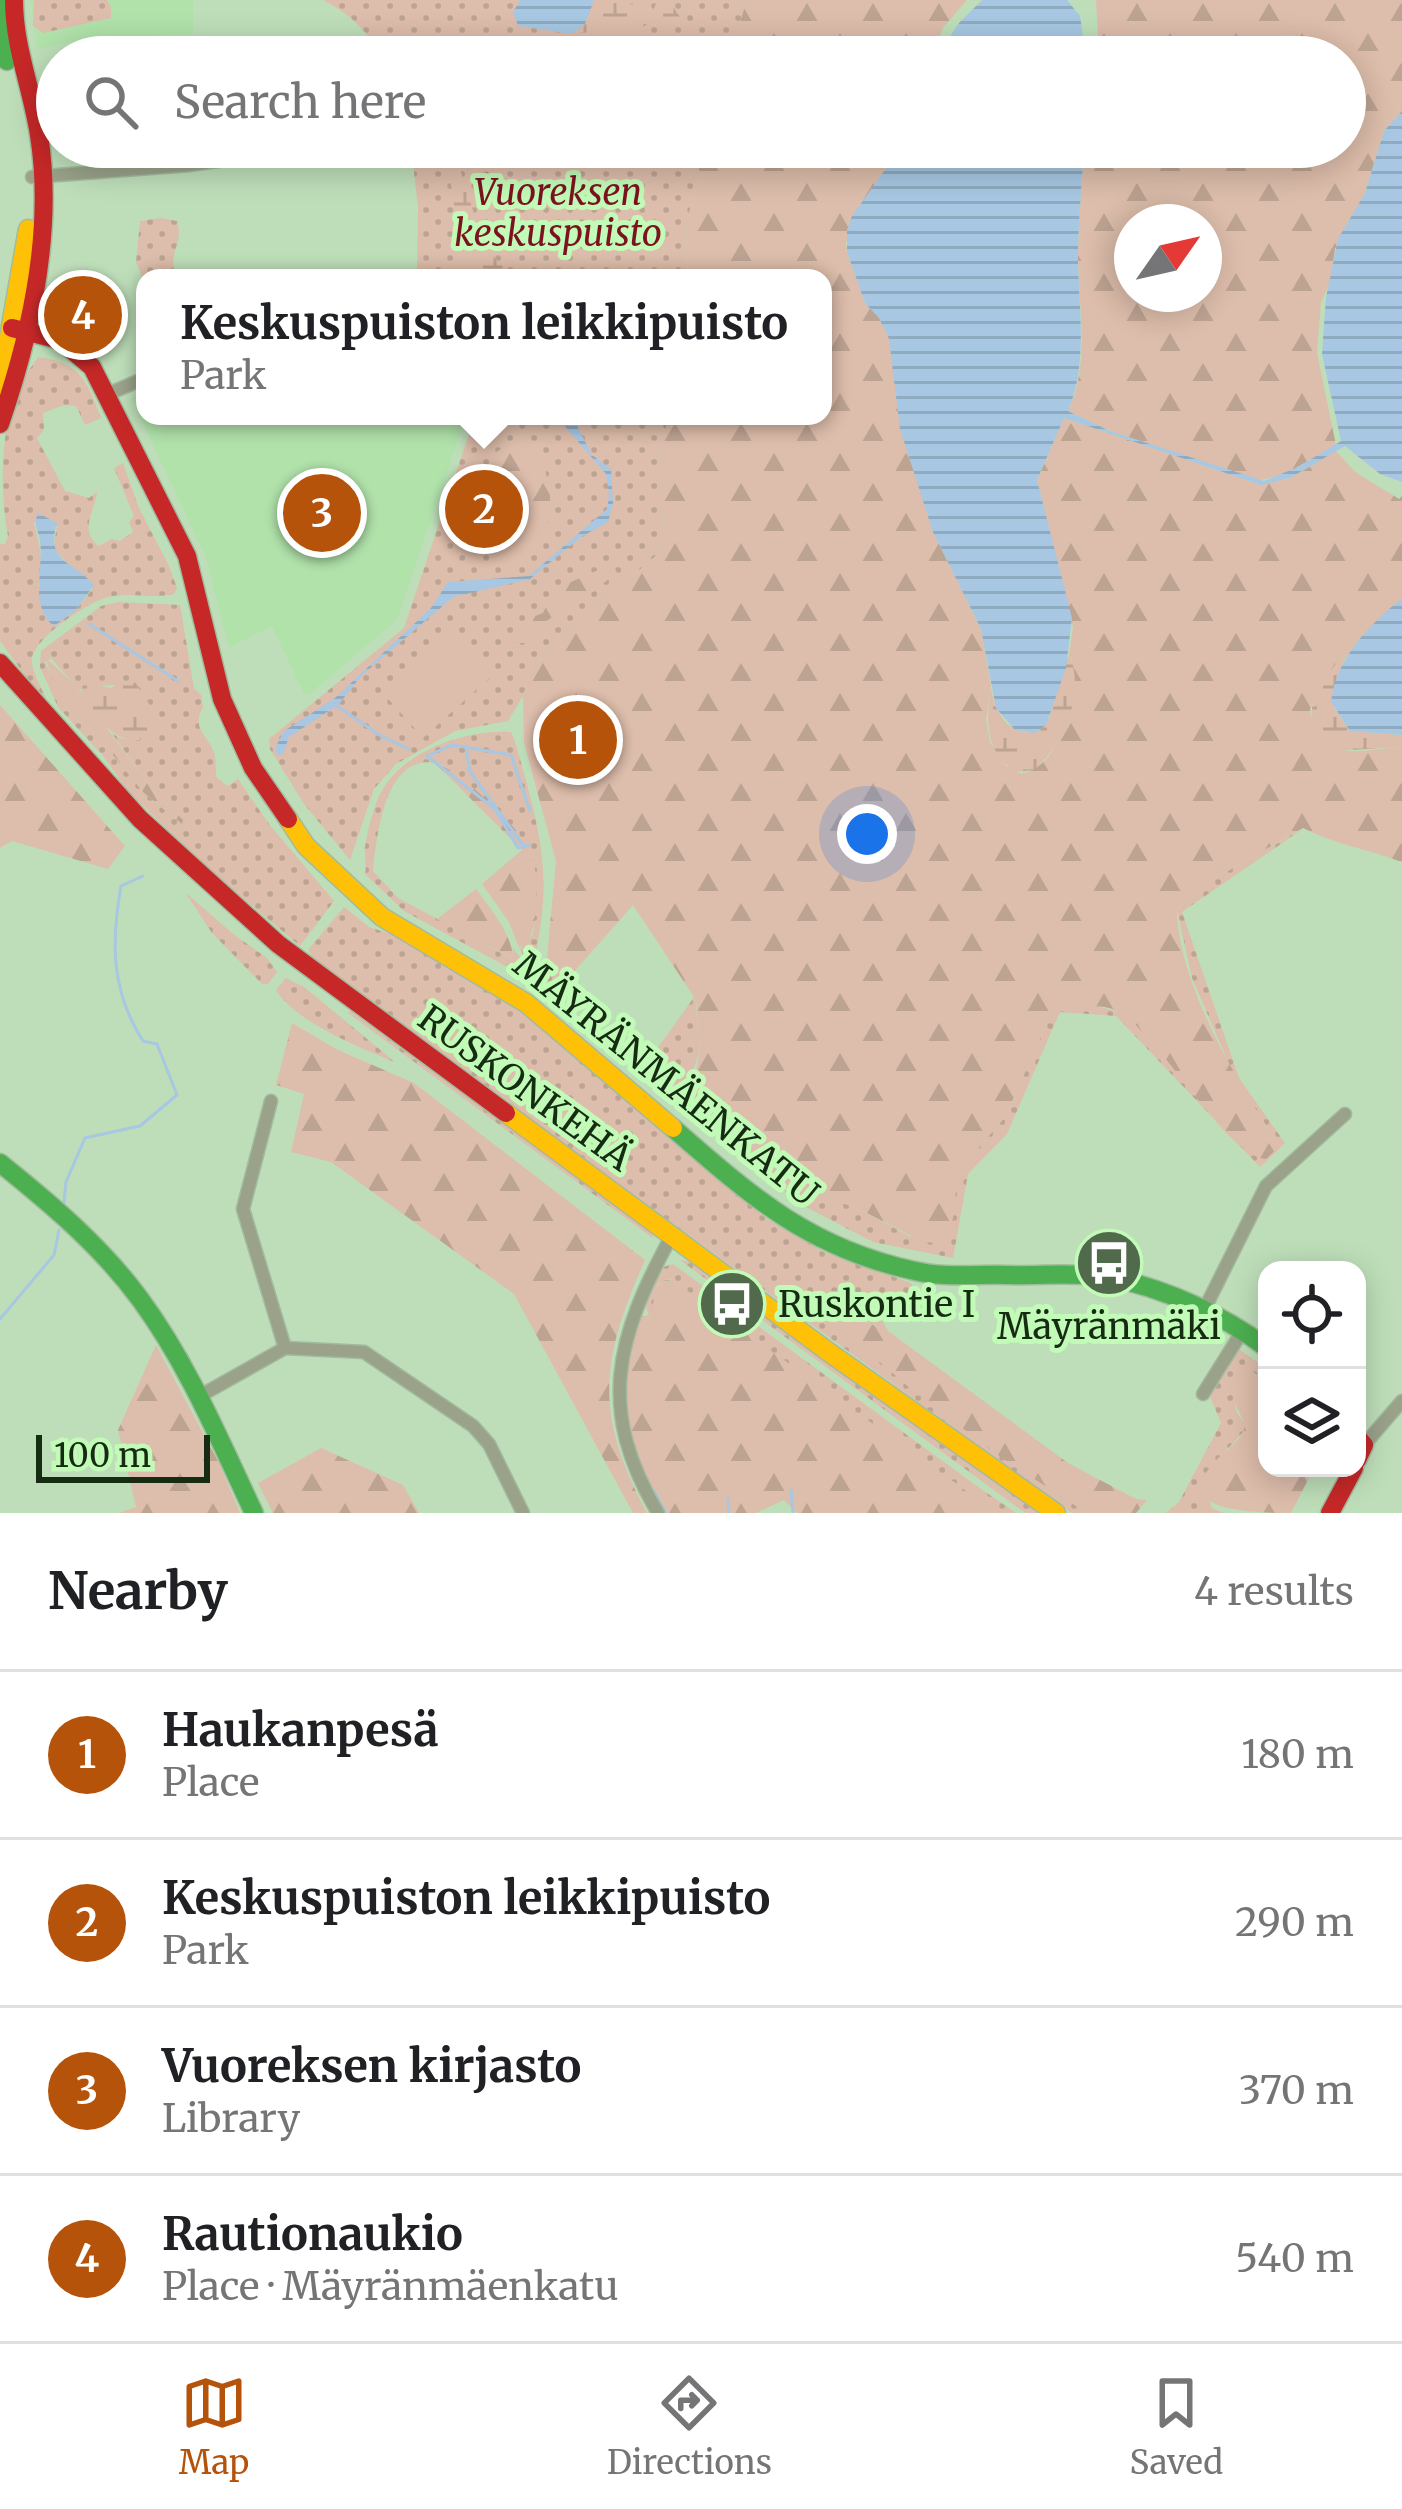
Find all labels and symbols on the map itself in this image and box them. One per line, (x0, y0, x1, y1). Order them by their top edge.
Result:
park label: Vuoreksen keskuspuisto (454, 170, 662, 256)
north arrow (1114, 204, 1222, 312)
pin: 4 (44, 270, 122, 360)
pin: 2 (445, 464, 523, 554)
pin: 3 (283, 468, 361, 558)
pin: 1 (539, 695, 617, 785)
your location (837, 804, 897, 864)
street label: MÄYRÄNMÄENKATU (504, 942, 828, 1216)
street label: RUSKONKEHÄ (409, 995, 641, 1181)
bus stop icon: Mäyränmäki (1074, 1228, 1144, 1298)
bus stop icon: Ruskontie I (697, 1269, 767, 1339)
place label: Ruskontie I (778, 1282, 975, 1327)
place label: Mäyränmäki (997, 1304, 1221, 1349)
scale bar (36, 1429, 210, 1482)

